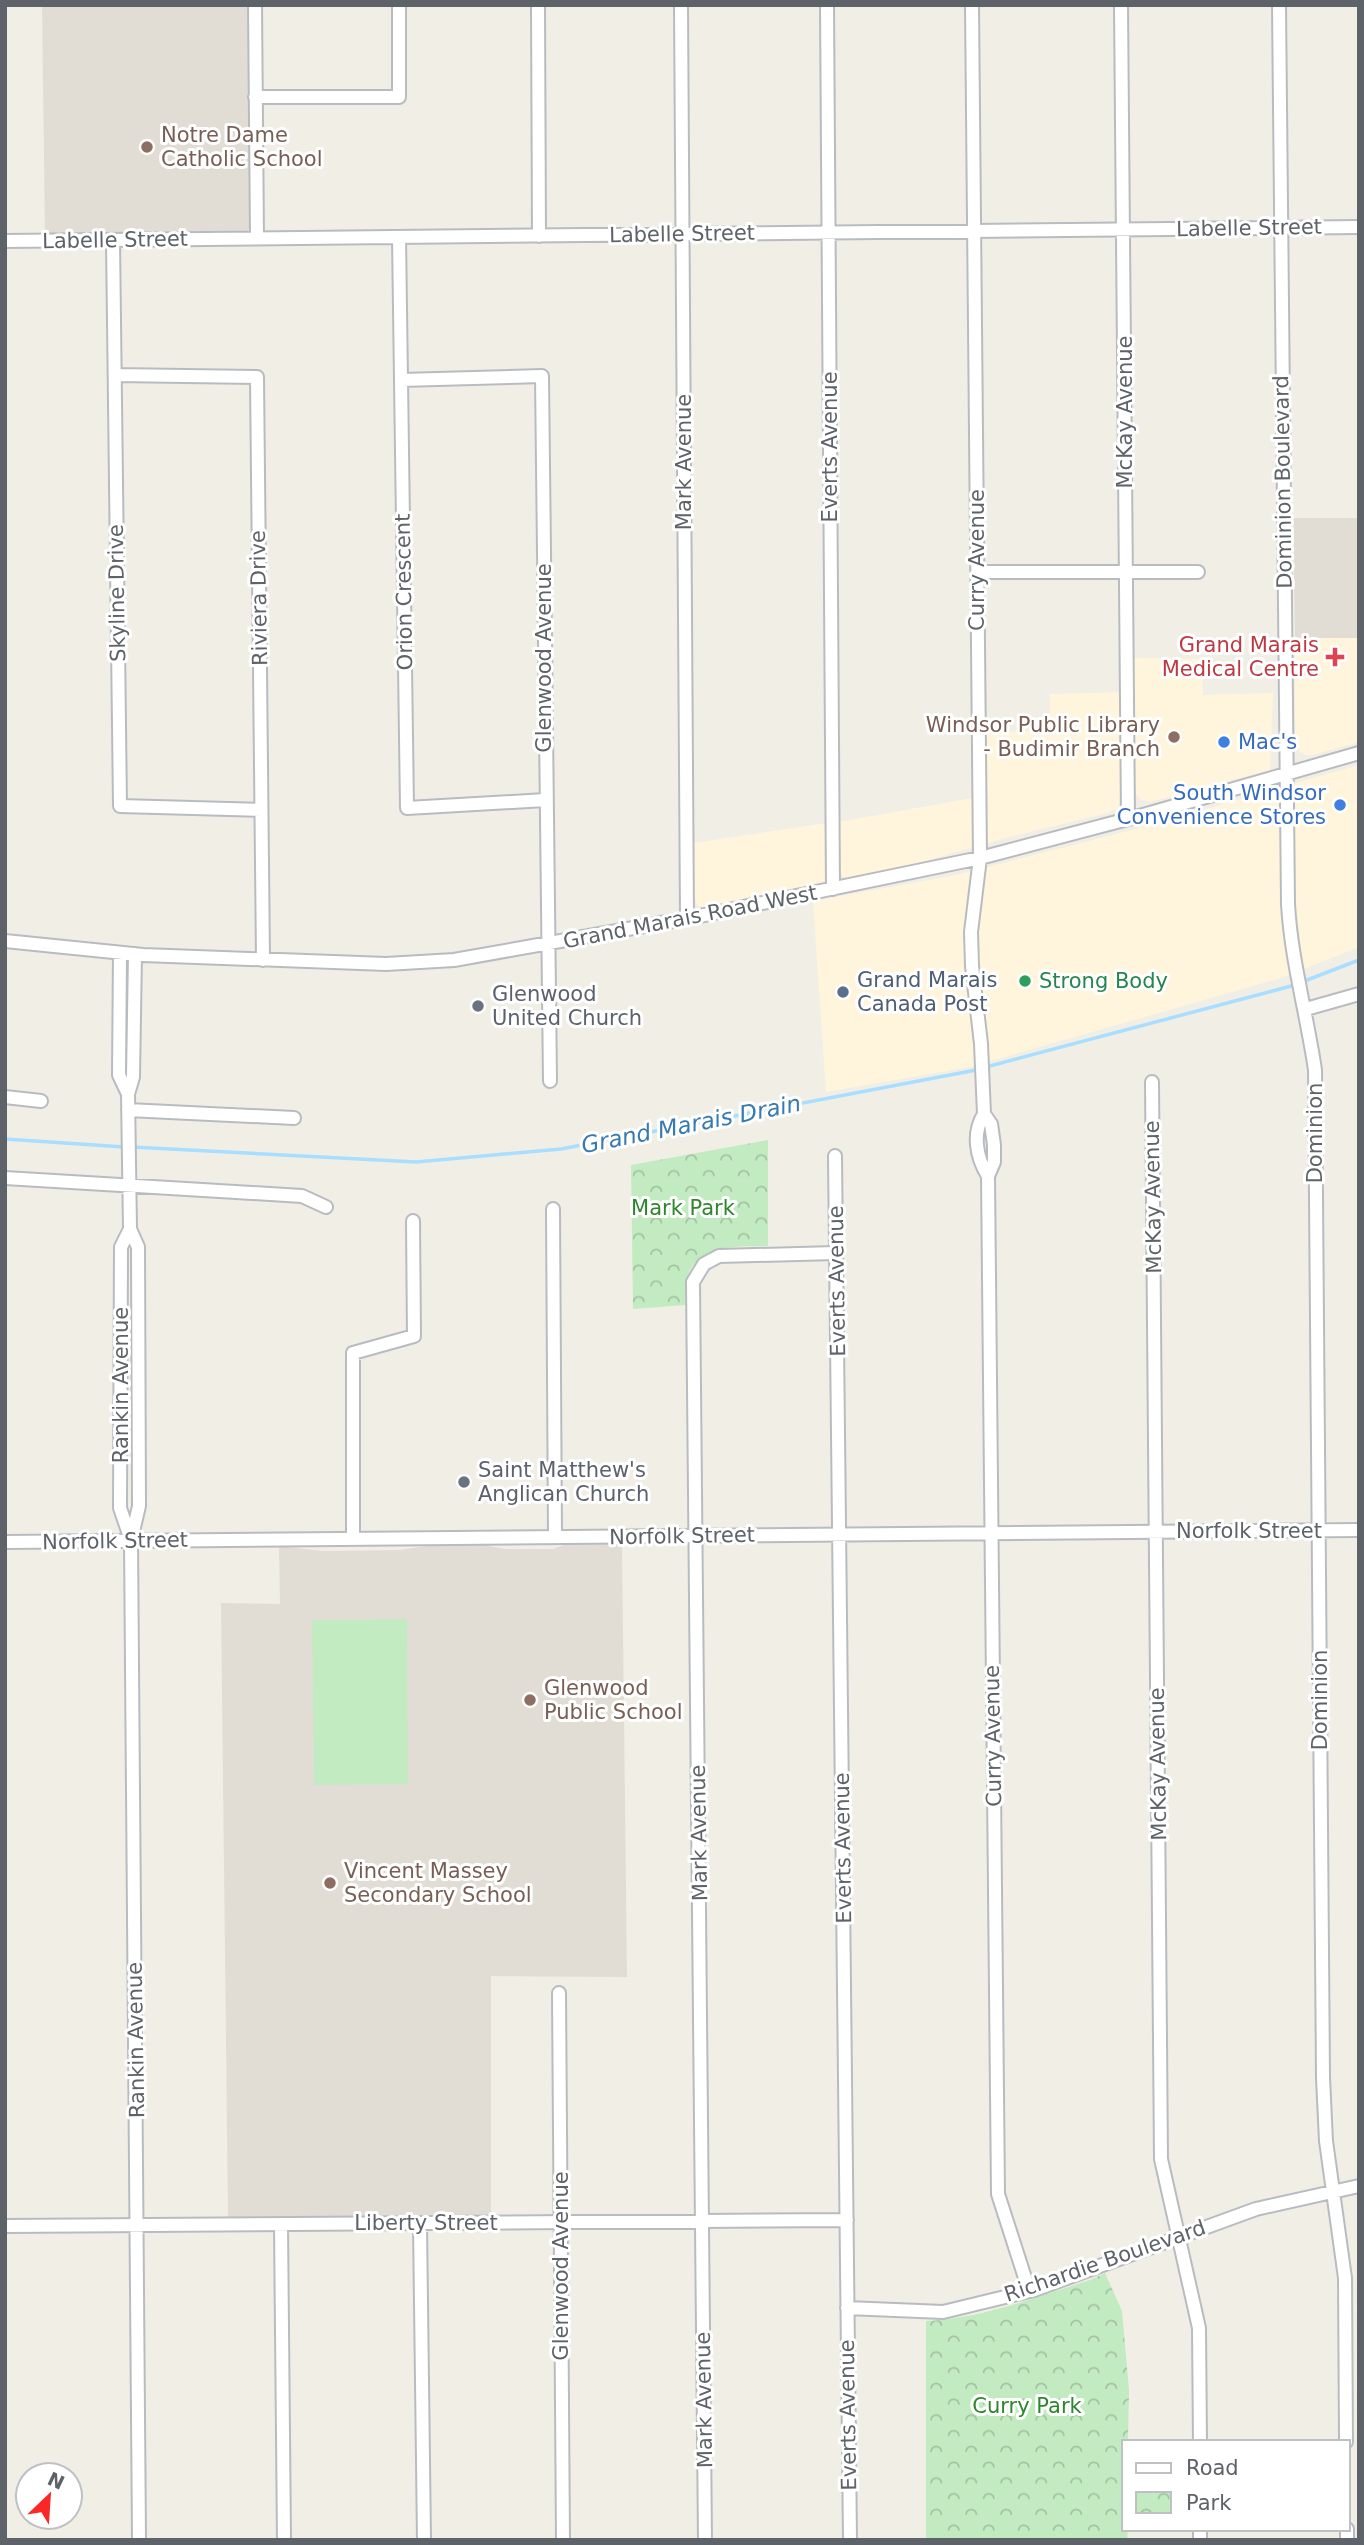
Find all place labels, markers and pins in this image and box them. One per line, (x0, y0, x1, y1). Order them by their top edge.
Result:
place label: Notre Dame Catholic School (161, 123, 323, 171)
marker: Notre Dame Catholic School (139, 139, 155, 155)
place label: Grand Marais Medical Centre (1162, 633, 1319, 681)
marker: Grand Marais Medical Centre (1325, 647, 1345, 667)
place label: Windsor Public Library - Budimir Branch (926, 713, 1160, 761)
marker: Windsor Public Library - Budimir Branch (1166, 729, 1182, 745)
place label: Mac's (1238, 730, 1297, 754)
marker: Mac's (1216, 734, 1232, 750)
place label: South Windsor Convenience Stores (1117, 781, 1326, 829)
marker: South Windsor Convenience Stores (1332, 797, 1348, 813)
place label: Grand Marais Canada Post (857, 968, 997, 1016)
place label: Strong Body (1039, 969, 1168, 993)
marker: Strong Body (1017, 973, 1033, 989)
place label: Glenwood United Church (492, 982, 642, 1030)
marker: Grand Marais Canada Post (835, 984, 851, 1000)
marker: Glenwood United Church (470, 998, 486, 1014)
place label: Saint Matthew's Anglican Church (478, 1458, 649, 1506)
marker: Saint Matthew's Anglican Church (456, 1474, 472, 1490)
place label: Glenwood Public School (544, 1676, 683, 1724)
marker: Glenwood Public School (522, 1692, 538, 1708)
place label: Vincent Massey Secondary School (344, 1859, 532, 1907)
marker: Vincent Massey Secondary School (322, 1875, 338, 1891)

